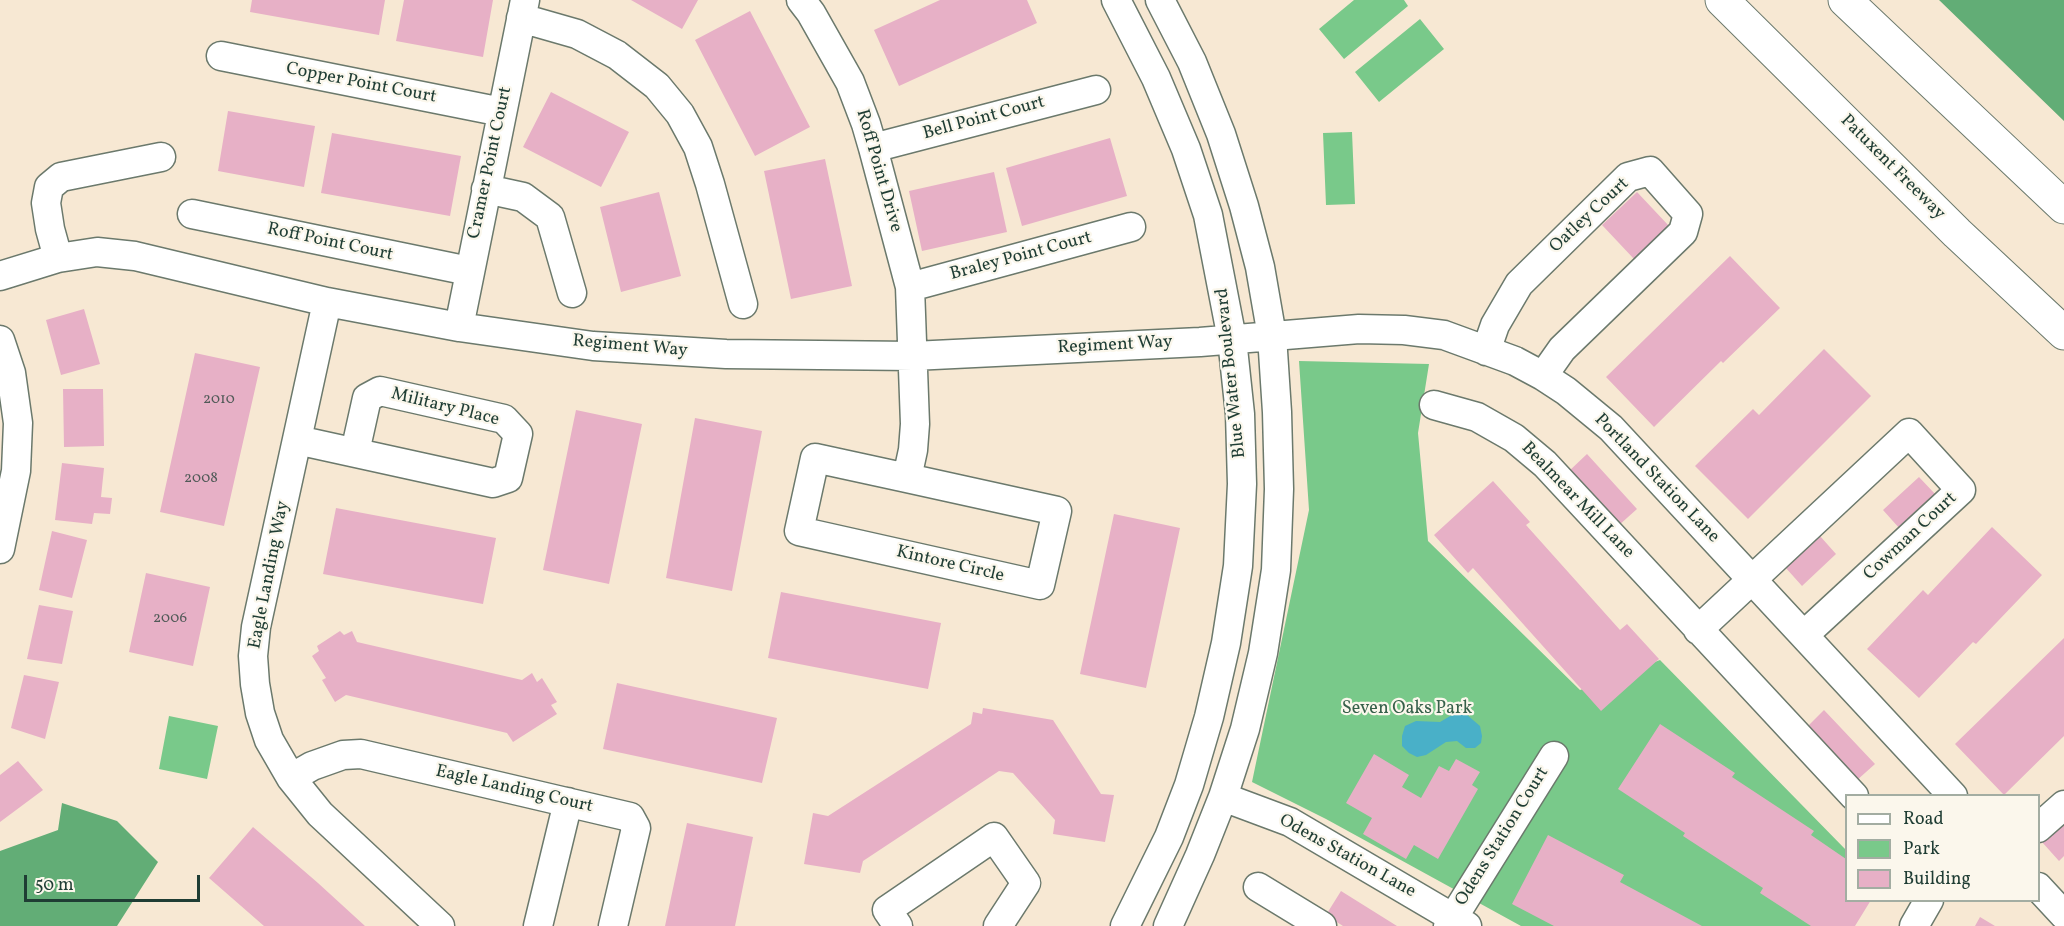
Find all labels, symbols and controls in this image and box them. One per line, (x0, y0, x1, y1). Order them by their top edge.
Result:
street label: Copper Point Court (284, 59, 438, 109)
street label: Cramer Point Court (464, 85, 518, 241)
street label: Bell Point Court (921, 92, 1047, 146)
street label: Roff Point Drive (850, 107, 906, 235)
street label: Patuxent Freeway (1835, 111, 1949, 225)
street label: Oatley Court (1546, 174, 1634, 258)
street label: Roff Point Court (265, 219, 395, 267)
street label: Braley Point Court (948, 228, 1094, 286)
street label: Blue Water Boulevard (1212, 287, 1252, 459)
street label: Regiment Way (572, 331, 688, 363)
street label: Regiment Way (1057, 332, 1173, 360)
street label: Military Place (389, 384, 501, 432)
house number: 2010 (203, 391, 235, 409)
street label: Portland Station Lane (1589, 410, 1723, 548)
street label: Bealmear Mill Lane (1516, 438, 1638, 564)
house number: 2008 (184, 470, 218, 488)
street label: Cowman Court (1860, 488, 1962, 586)
street label: Eagle Landing Way (245, 499, 295, 651)
street label: Kintore Circle (894, 542, 1006, 588)
house number: 2006 (153, 610, 187, 628)
park label: Seven Oaks Park (1342, 699, 1472, 721)
street label: Eagle Landing Court (433, 761, 595, 819)
street label: Odens Station Court (1451, 764, 1555, 910)
legend (1845, 794, 2040, 902)
text: Road (1903, 807, 1944, 832)
street label: Odens Station Lane (1275, 811, 1419, 903)
text: Park (1903, 837, 1940, 862)
scale bar (27, 863, 202, 901)
text: Building (1903, 867, 1971, 892)
text: 50 m (35, 873, 74, 898)

